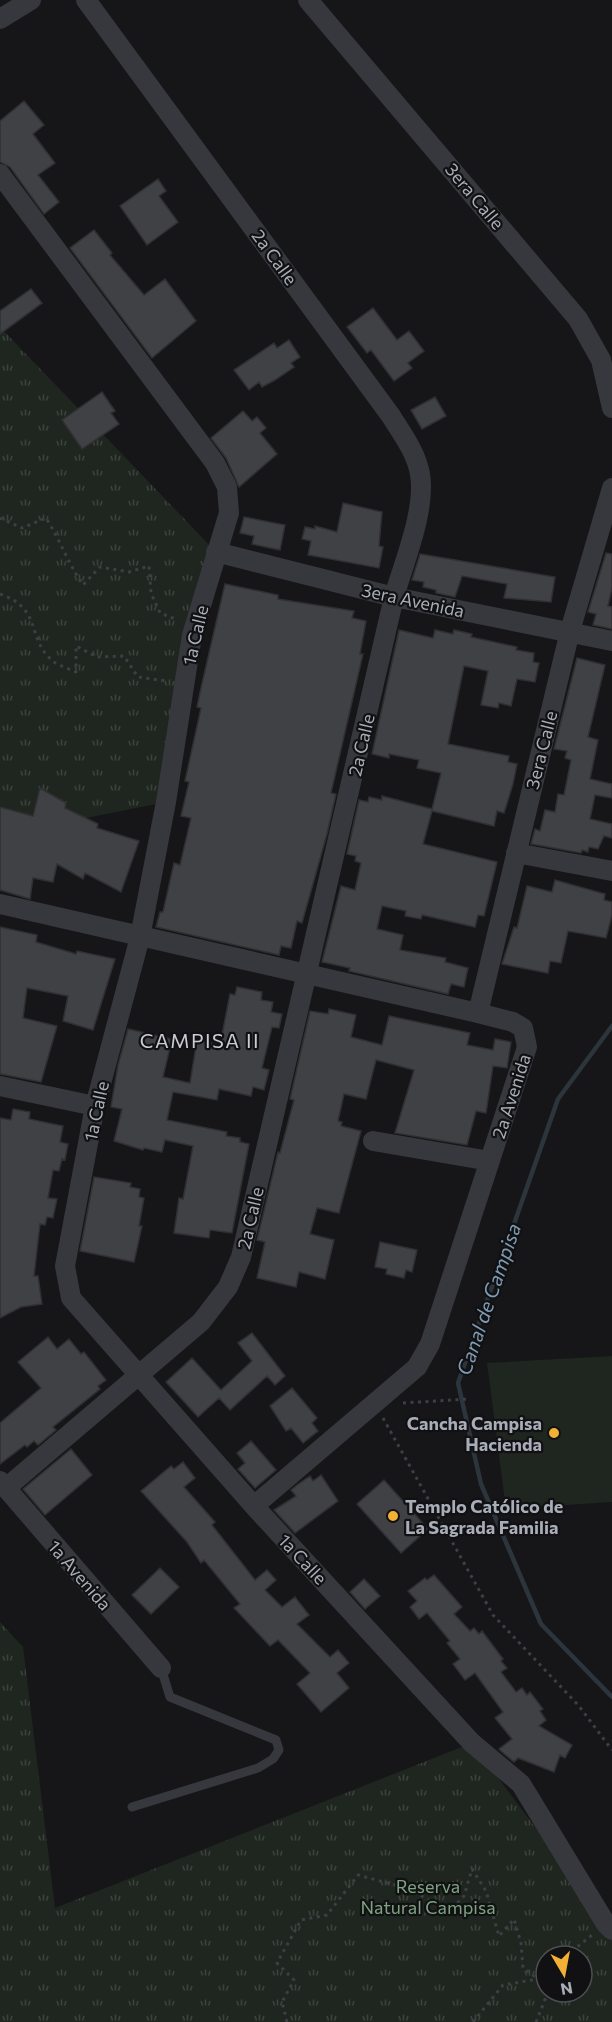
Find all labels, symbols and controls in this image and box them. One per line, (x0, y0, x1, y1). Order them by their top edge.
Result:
street label: 3era Calle (441, 158, 509, 234)
street label: 2a Calle (248, 225, 302, 289)
street label: 3era Avenida (360, 578, 466, 622)
street label: 1a Calle (177, 603, 213, 667)
street label: 3era Calle (521, 709, 561, 791)
street label: 2a Calle (343, 712, 379, 778)
district label: CAMPISA II (140, 1028, 260, 1052)
street label: 2a Avenida (487, 1051, 535, 1141)
street label: 1a Calle (79, 1079, 113, 1143)
street label: 2a Calle (232, 1185, 268, 1251)
water label: Canal de Campisa (451, 1220, 525, 1378)
place label: Cancha Campisa Hacienda (407, 1412, 542, 1455)
marker: Cancha Campisa Hacienda (547, 1426, 561, 1440)
place label: Templo Católico de La Sagrada Familia (405, 1495, 563, 1538)
marker: Templo Católico de La Sagrada Familia (386, 1509, 400, 1523)
street label: 1a Calle (274, 1529, 332, 1589)
street label: 1a Avenida (44, 1536, 116, 1614)
park label: Reserva Natural Campisa (360, 1875, 496, 1918)
north arrow (534, 1944, 594, 2004)
text: N (559, 1979, 574, 2000)

